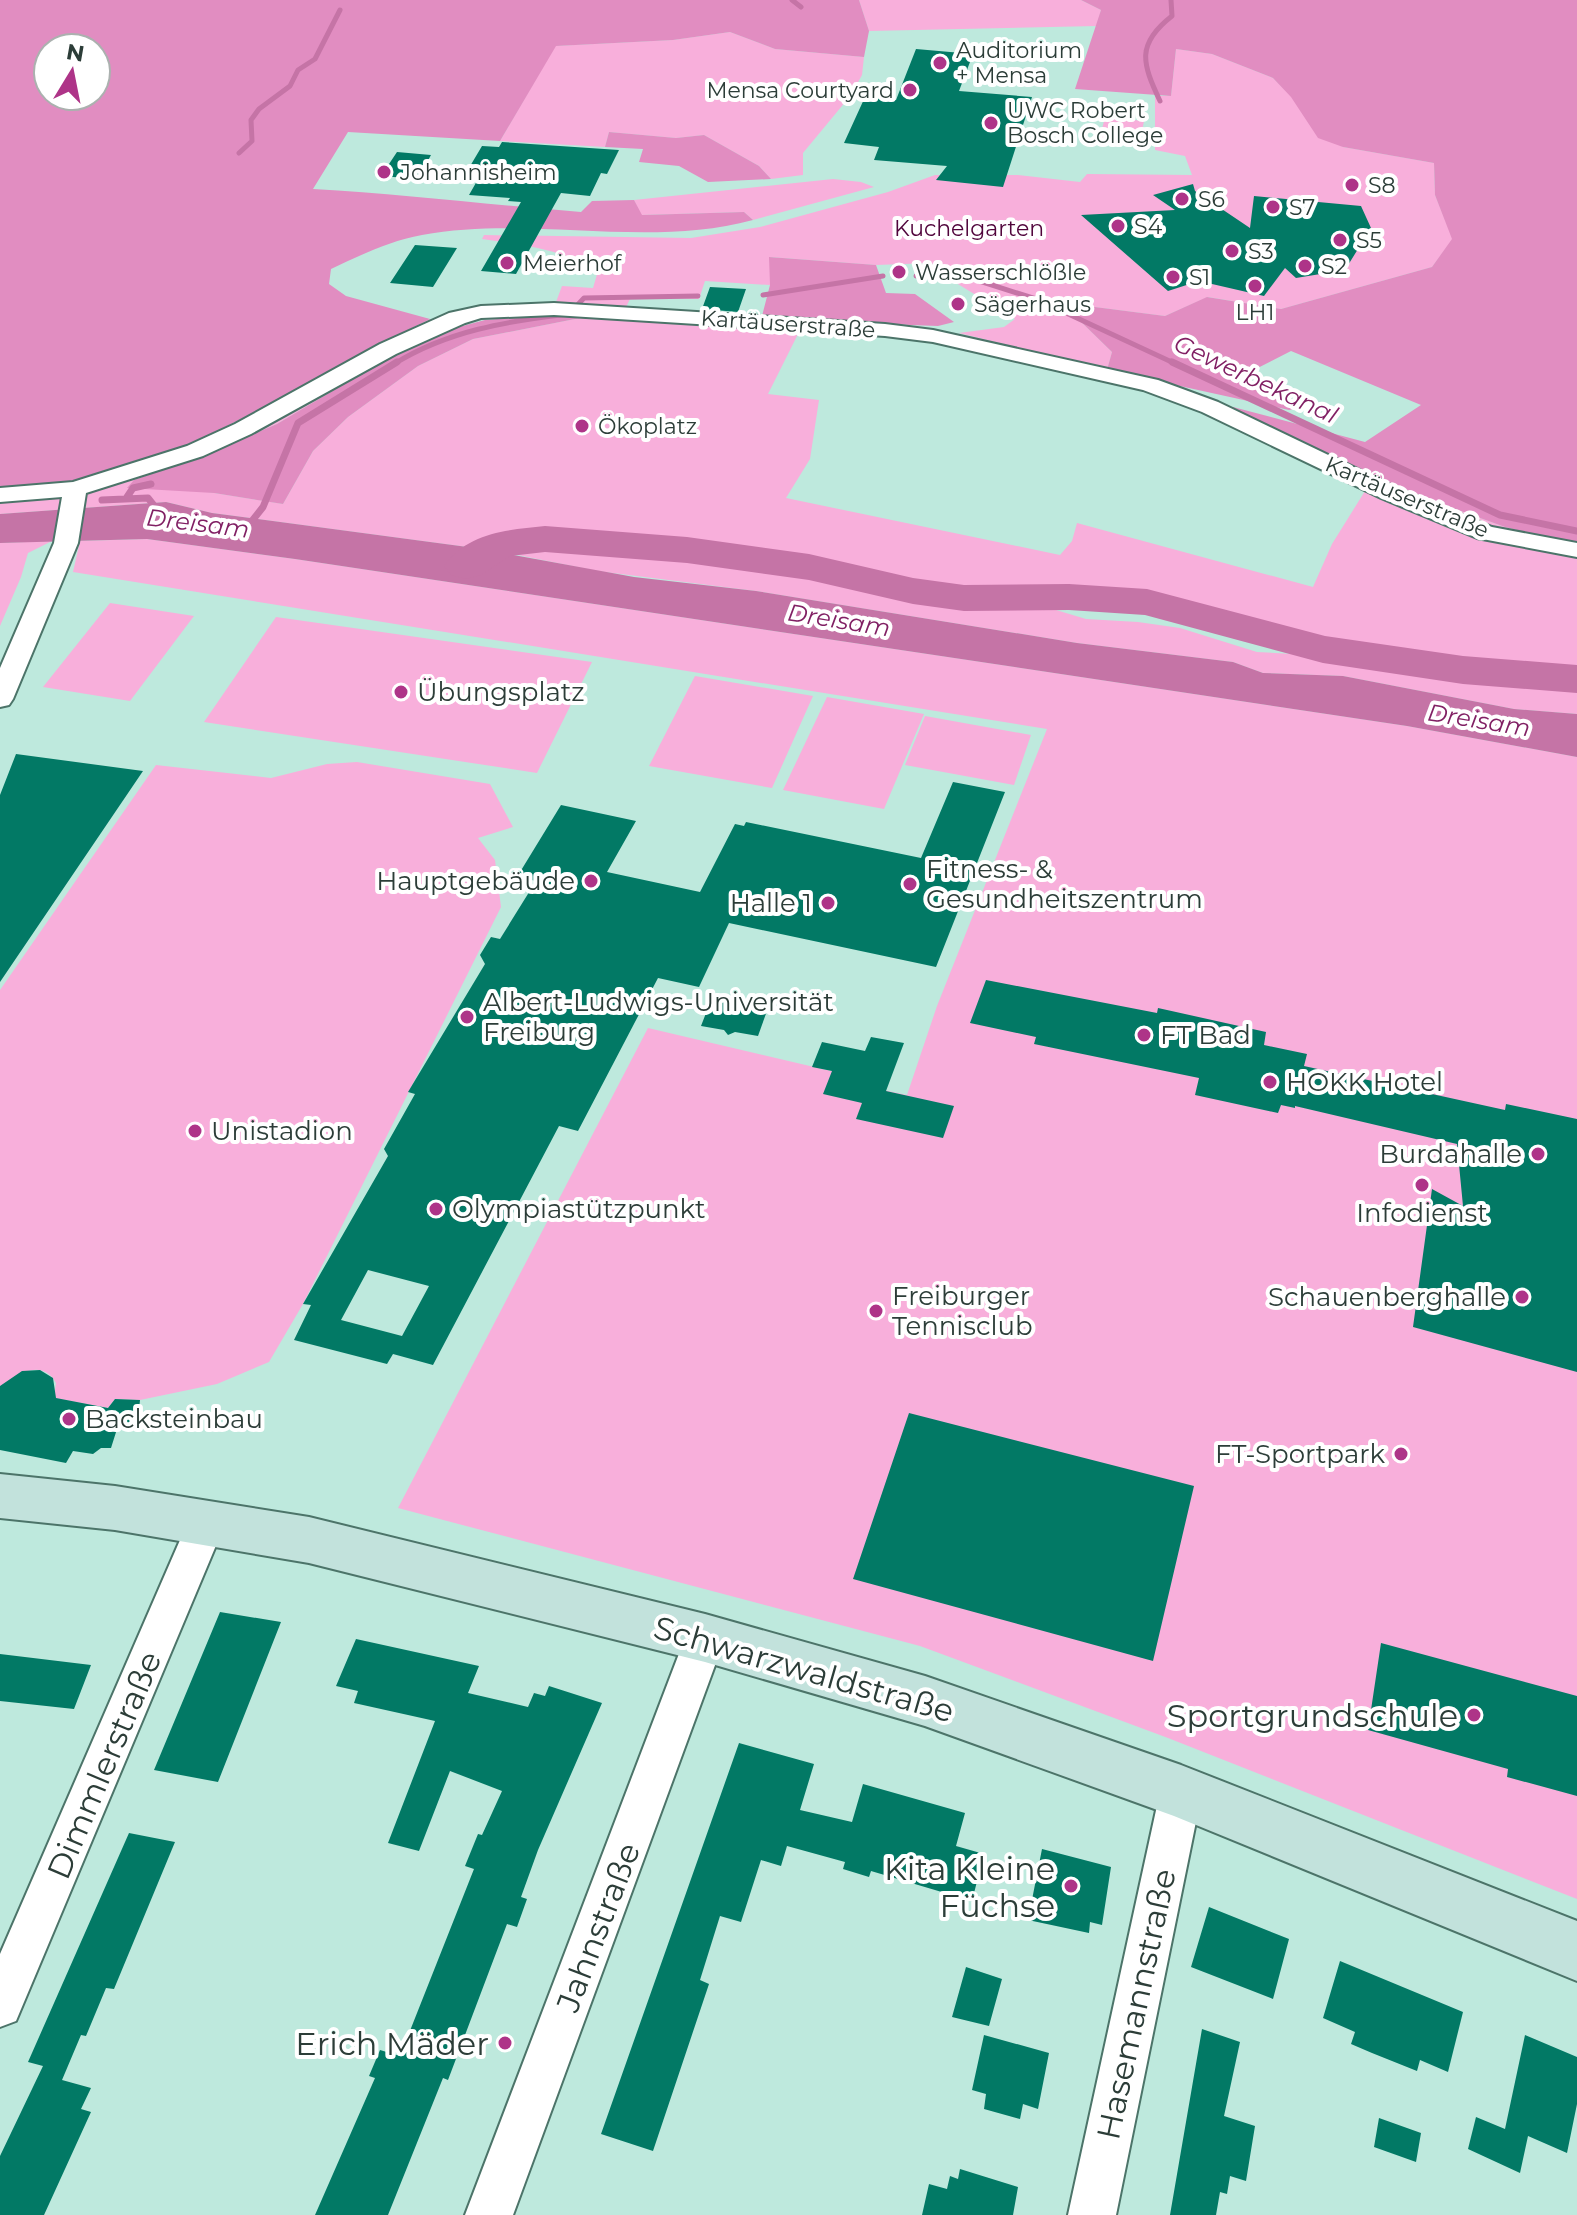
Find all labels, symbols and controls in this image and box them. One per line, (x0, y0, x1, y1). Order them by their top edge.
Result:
north arrow (32, 32, 112, 112)
place label: Auditorium + Mensa (956, 37, 1082, 89)
text: N (64, 38, 86, 68)
marker: Auditorium + Mensa (931, 54, 949, 72)
place label: Mensa Courtyard (706, 77, 894, 104)
marker: Mensa Courtyard (901, 81, 919, 99)
place label: UWC Robert Bosch College (1007, 97, 1163, 149)
marker: UWC Robert Bosch College (982, 114, 1000, 132)
place label: Johannisheim (399, 159, 557, 186)
marker: Johannisheim (375, 163, 393, 181)
place label: S8 (1368, 172, 1396, 199)
marker: S8 (1343, 176, 1361, 194)
place label: S6 (1198, 186, 1225, 213)
marker: S6 (1173, 190, 1191, 208)
place label: S7 (1289, 194, 1315, 221)
marker: S7 (1264, 198, 1282, 216)
place label: S4 (1134, 213, 1163, 240)
park label: Kuchelgarten (894, 215, 1044, 242)
marker: S4 (1109, 217, 1127, 235)
place label: S5 (1356, 227, 1382, 254)
marker: S5 (1331, 231, 1349, 249)
place label: S3 (1248, 238, 1274, 265)
marker: S3 (1223, 242, 1241, 260)
place label: Meierhof (523, 250, 623, 277)
place label: S2 (1321, 253, 1347, 280)
marker: Meierhof (498, 254, 516, 272)
marker: S2 (1296, 257, 1314, 275)
place label: Wasserschlößle (915, 259, 1086, 286)
marker: Wasserschlößle (890, 263, 908, 281)
place label: S1 (1189, 264, 1210, 291)
marker: S1 (1164, 268, 1182, 286)
marker: LH1 (1246, 277, 1264, 295)
place label: Sägerhaus (974, 291, 1091, 318)
marker: Sägerhaus (949, 295, 967, 313)
place label: LH1 (1236, 299, 1274, 326)
street label: Kartäuserstraße (700, 304, 876, 344)
water label: Gewerbekanal (1170, 328, 1343, 430)
place label: Ökoplatz (598, 413, 697, 440)
marker: Ökoplatz (573, 417, 591, 435)
street label: Kartäuserstraße (1321, 450, 1493, 544)
water label: Dreisam (145, 502, 251, 544)
water label: Dreisam (786, 598, 892, 642)
place label: Übungsplatz (417, 676, 585, 708)
marker: Übungsplatz (392, 683, 410, 701)
water label: Dreisam (1426, 698, 1532, 742)
place label: Fitness- & Gesundheitszentrum (926, 853, 1203, 915)
place label: Hauptgebäude (376, 865, 575, 897)
marker: Hauptgebäude (582, 872, 600, 890)
marker: Fitness- & Gesundheitszentrum (901, 875, 919, 893)
place label: Halle 1 (730, 887, 812, 919)
marker: Halle 1 (819, 894, 837, 912)
place label: Albert-Ludwigs-Universität Freiburg (483, 986, 834, 1048)
marker: Albert-Ludwigs-Universität Freiburg (458, 1008, 476, 1026)
place label: FT Bad (1160, 1019, 1251, 1051)
marker: FT Bad (1135, 1026, 1153, 1044)
place label: HOKK Hotel (1286, 1066, 1443, 1098)
marker: HOKK Hotel (1261, 1073, 1279, 1091)
place label: Unistadion (211, 1115, 353, 1147)
marker: Unistadion (186, 1122, 204, 1140)
place label: Burdahalle (1379, 1138, 1522, 1170)
marker: Burdahalle (1529, 1145, 1547, 1163)
marker: Infodienst (1413, 1176, 1431, 1194)
place label: Olympiastützpunkt (452, 1193, 706, 1225)
place label: Infodienst (1356, 1197, 1488, 1229)
marker: Olympiastützpunkt (427, 1200, 445, 1218)
place label: Freiburger Tennisclub (892, 1280, 1033, 1342)
place label: Schauenberghalle (1268, 1281, 1506, 1313)
marker: Schauenberghalle (1513, 1288, 1531, 1306)
marker: Freiburger Tennisclub (867, 1302, 885, 1320)
place label: Backsteinbau (85, 1403, 263, 1435)
marker: Backsteinbau (60, 1410, 78, 1428)
place label: FT-Sportpark (1215, 1438, 1385, 1470)
marker: FT-Sportpark (1392, 1445, 1410, 1463)
street label: Schwarzwaldstraße (649, 1607, 959, 1731)
street label: Dimmlerstraße (39, 1645, 169, 1885)
place label: Sportgrundschule (1167, 1696, 1458, 1735)
marker: Sportgrundschule (1465, 1706, 1483, 1724)
street label: Jahnstraße (548, 1837, 648, 2018)
place label: Kita Kleine Füchse (884, 1849, 1055, 1925)
street label: Hasemannstraße (1088, 1865, 1184, 2143)
marker: Kita Kleine Füchse (1062, 1877, 1080, 1895)
place label: Erich Mäder (295, 2024, 489, 2063)
marker: Erich Mäder (496, 2034, 514, 2052)

